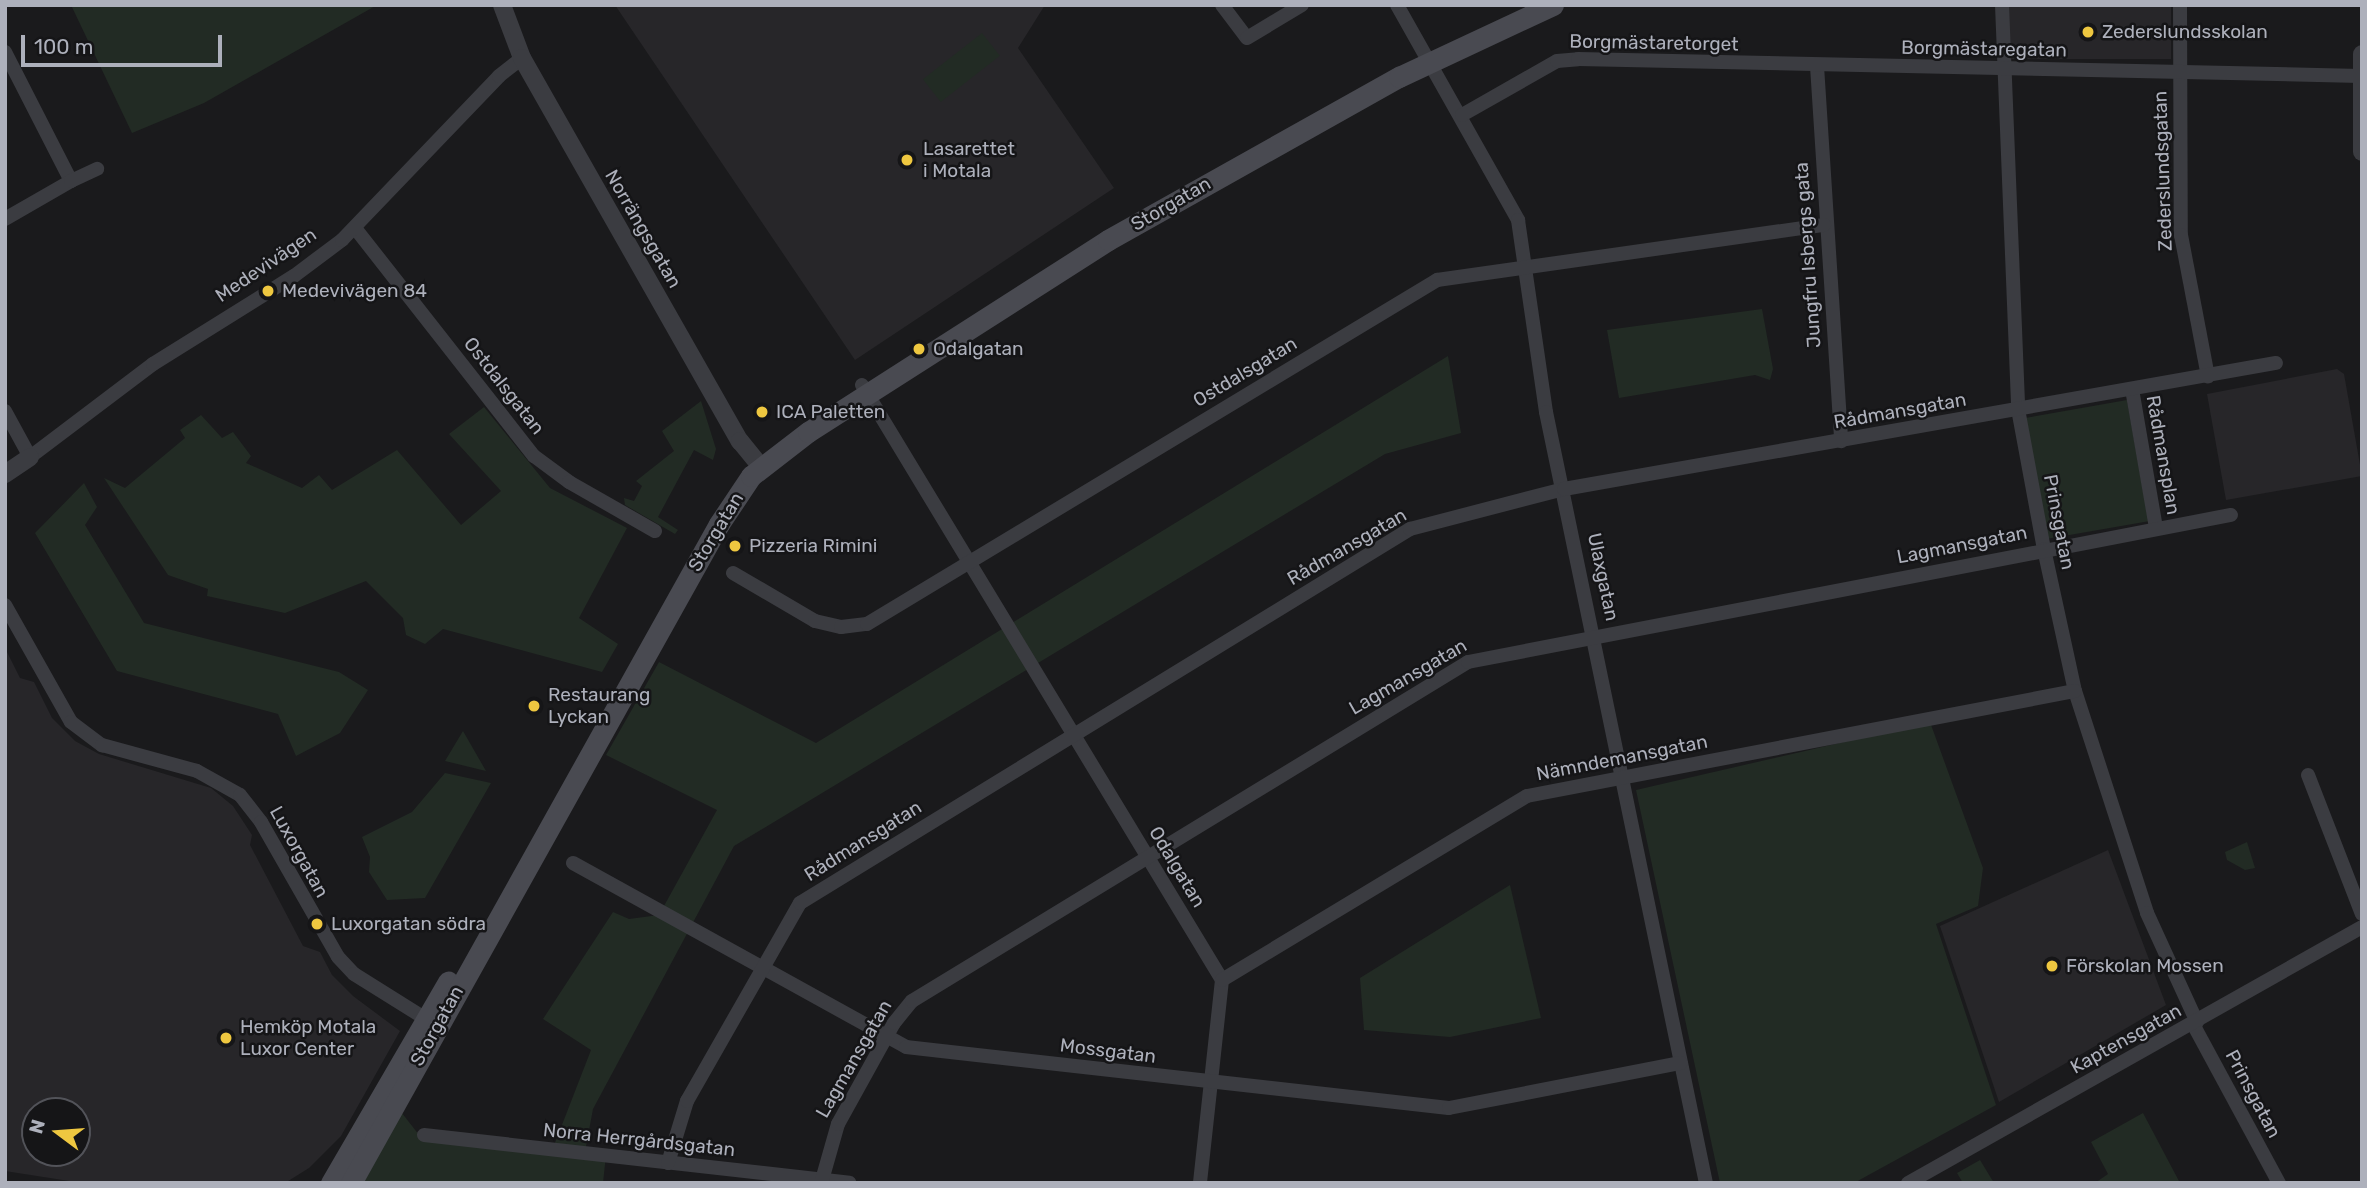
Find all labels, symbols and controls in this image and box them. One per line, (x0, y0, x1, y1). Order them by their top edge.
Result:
scale bar (24, 21, 226, 65)
place label: Zederslundsskolan (2102, 21, 2268, 43)
marker: Zederslundsskolan (2080, 24, 2096, 40)
street label: Borgmästaretorget (1569, 30, 1739, 56)
text: 100 m (34, 34, 93, 59)
street label: Borgmästaregatan (1901, 36, 2067, 62)
street label: Zederslundsgatan (2149, 90, 2177, 252)
place label: Lasarettet i Motala (923, 138, 1015, 182)
marker: Lasarettet i Motala (897, 150, 917, 170)
street label: Jungfru Isbergs gata (1790, 161, 1826, 349)
street label: Norrängsgatan (600, 166, 686, 292)
street label: Storgatan (1127, 172, 1215, 236)
street label: Medevivägen (211, 223, 321, 307)
place label: Medevivägen 84 (282, 280, 427, 302)
marker: Medevivägen 84 (260, 283, 276, 299)
street label: Ostdalsgatan (1189, 332, 1301, 412)
street label: Ostdalsgatan (459, 333, 549, 439)
place label: Odalgatan (933, 338, 1023, 360)
marker: Odalgatan (911, 341, 927, 357)
street label: Rådmansgatan (1832, 388, 1968, 434)
street label: Rådmansplan (2141, 394, 2185, 516)
place label: ICA Paletten (776, 401, 886, 423)
marker: ICA Paletten (754, 404, 770, 420)
street label: Prinsgatan (2039, 473, 2079, 571)
street label: Storgatan (683, 488, 749, 576)
street label: Rådmansgatan (1283, 504, 1411, 590)
street label: Lagmansgatan (1895, 521, 2029, 569)
street label: Ulaxgatan (1583, 531, 1623, 623)
place label: Pizzeria Rimini (749, 535, 877, 557)
marker: Pizzeria Rimini (727, 538, 743, 554)
street label: Lagmansgatan (1345, 634, 1471, 720)
place label: Restaurang Lyckan (548, 684, 650, 728)
marker: Restaurang Lyckan (526, 698, 542, 714)
street label: Nämndemansgatan (1535, 730, 1709, 786)
street label: Rådmansgatan (800, 796, 926, 886)
street label: Luxorgatan (265, 802, 333, 902)
street label: Odalgatan (1144, 822, 1210, 912)
place label: Luxorgatan södra (331, 913, 486, 935)
marker: Luxorgatan södra (309, 916, 325, 932)
place label: Förskolan Mossen (2066, 955, 2224, 977)
marker: Förskolan Mossen (2044, 958, 2060, 974)
street label: Storgatan (406, 982, 468, 1070)
street label: Lagmansgatan (811, 996, 897, 1122)
street label: Kaptensgatan (2066, 999, 2186, 1079)
place label: Hemköp Motala Luxor Center (240, 1016, 376, 1060)
marker: Hemköp Motala Luxor Center (218, 1030, 234, 1046)
street label: Mossgatan (1059, 1034, 1157, 1068)
street label: Prinsgatan (2220, 1046, 2286, 1142)
north arrow (21, 1097, 91, 1167)
text: N (24, 1117, 50, 1136)
street label: Norra Herrgårdsgatan (542, 1119, 736, 1161)

